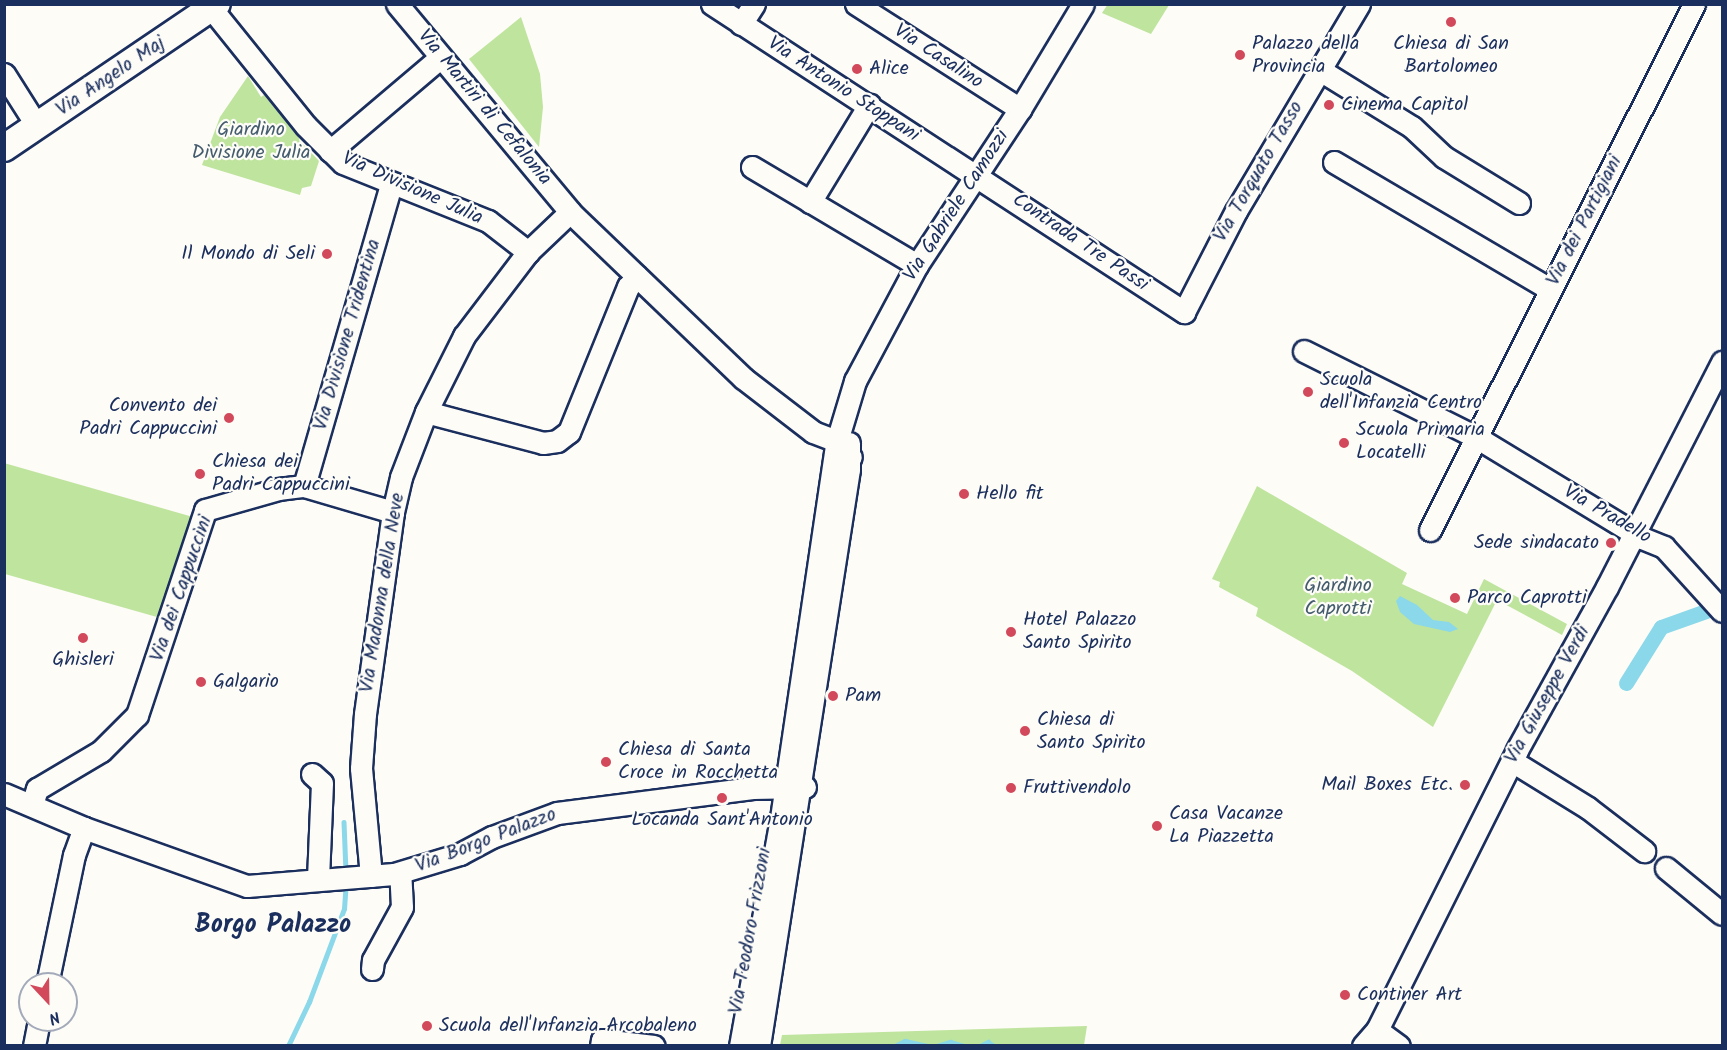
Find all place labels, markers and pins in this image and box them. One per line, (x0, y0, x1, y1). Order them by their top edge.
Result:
marker: Chiesa di San Bartolomeo (1444, 15, 1458, 29)
place label: Palazzo della Provincia (1252, 32, 1359, 79)
place label: Chiesa di San Bartolomeo (1393, 32, 1509, 79)
marker: Palazzo della Provincia (1233, 48, 1247, 62)
place label: Alice (869, 57, 909, 81)
marker: Alice (850, 62, 864, 76)
place label: Cinema Capitol (1341, 93, 1468, 117)
marker: Cinema Capitol (1322, 98, 1336, 112)
place label: Il Mondo di Seli (181, 242, 315, 266)
marker: Il Mondo di Seli (320, 247, 334, 261)
place label: Scuola dell'Infanzia Centro (1320, 368, 1482, 415)
marker: Scuola dell'Infanzia Centro (1301, 385, 1315, 399)
place label: Convento dei Padri Cappuccini (79, 394, 217, 441)
marker: Convento dei Padri Cappuccini (222, 411, 236, 425)
place label: Scuola Primaria Locatelli (1356, 419, 1485, 466)
marker: Scuola Primaria Locatelli (1337, 436, 1351, 450)
place label: Chiesa dei Padri Cappuccini (212, 450, 350, 497)
marker: Chiesa dei Padri Cappuccini (193, 467, 207, 481)
place label: Hello fit (976, 482, 1044, 506)
marker: Hello fit (957, 487, 971, 501)
place label: Sede sindacato (1474, 531, 1599, 555)
marker: Sede sindacato (1604, 536, 1618, 550)
place label: Parco Caprotti (1467, 586, 1587, 610)
marker: Parco Caprotti (1448, 591, 1462, 605)
place label: Hotel Palazzo Santo Spirito (1023, 608, 1136, 655)
marker: Hotel Palazzo Santo Spirito (1004, 625, 1018, 639)
marker: Ghisleri (76, 631, 90, 645)
place label: Ghisleri (52, 648, 114, 672)
place label: Galgario (213, 670, 279, 694)
marker: Galgario (194, 675, 208, 689)
place label: Pam (845, 684, 881, 708)
marker: Pam (826, 689, 840, 703)
place label: Chiesa di Santo Spirito (1037, 708, 1146, 755)
marker: Chiesa di Santo Spirito (1018, 724, 1032, 738)
place label: Chiesa di Santa Croce in Rocchetta (618, 738, 778, 785)
marker: Chiesa di Santa Croce in Rocchetta (599, 755, 613, 769)
place label: Mail Boxes Etc. (1321, 773, 1453, 797)
place label: Fruttivendolo (1023, 776, 1131, 800)
marker: Mail Boxes Etc. (1458, 778, 1472, 792)
marker: Fruttivendolo (1004, 781, 1018, 795)
marker: Locanda Sant'Antonio (715, 791, 729, 805)
place label: Casa Vacanze La Piazzetta (1169, 802, 1283, 849)
place label: Locanda Sant'Antonio (631, 808, 813, 832)
marker: Casa Vacanze La Piazzetta (1150, 819, 1164, 833)
place label: Continer Art (1357, 983, 1462, 1007)
marker: Continer Art (1338, 988, 1352, 1002)
place label: Scuola dell'Infanzia Arcobaleno (439, 1014, 697, 1038)
marker: Scuola dell'Infanzia Arcobaleno (420, 1019, 434, 1033)

